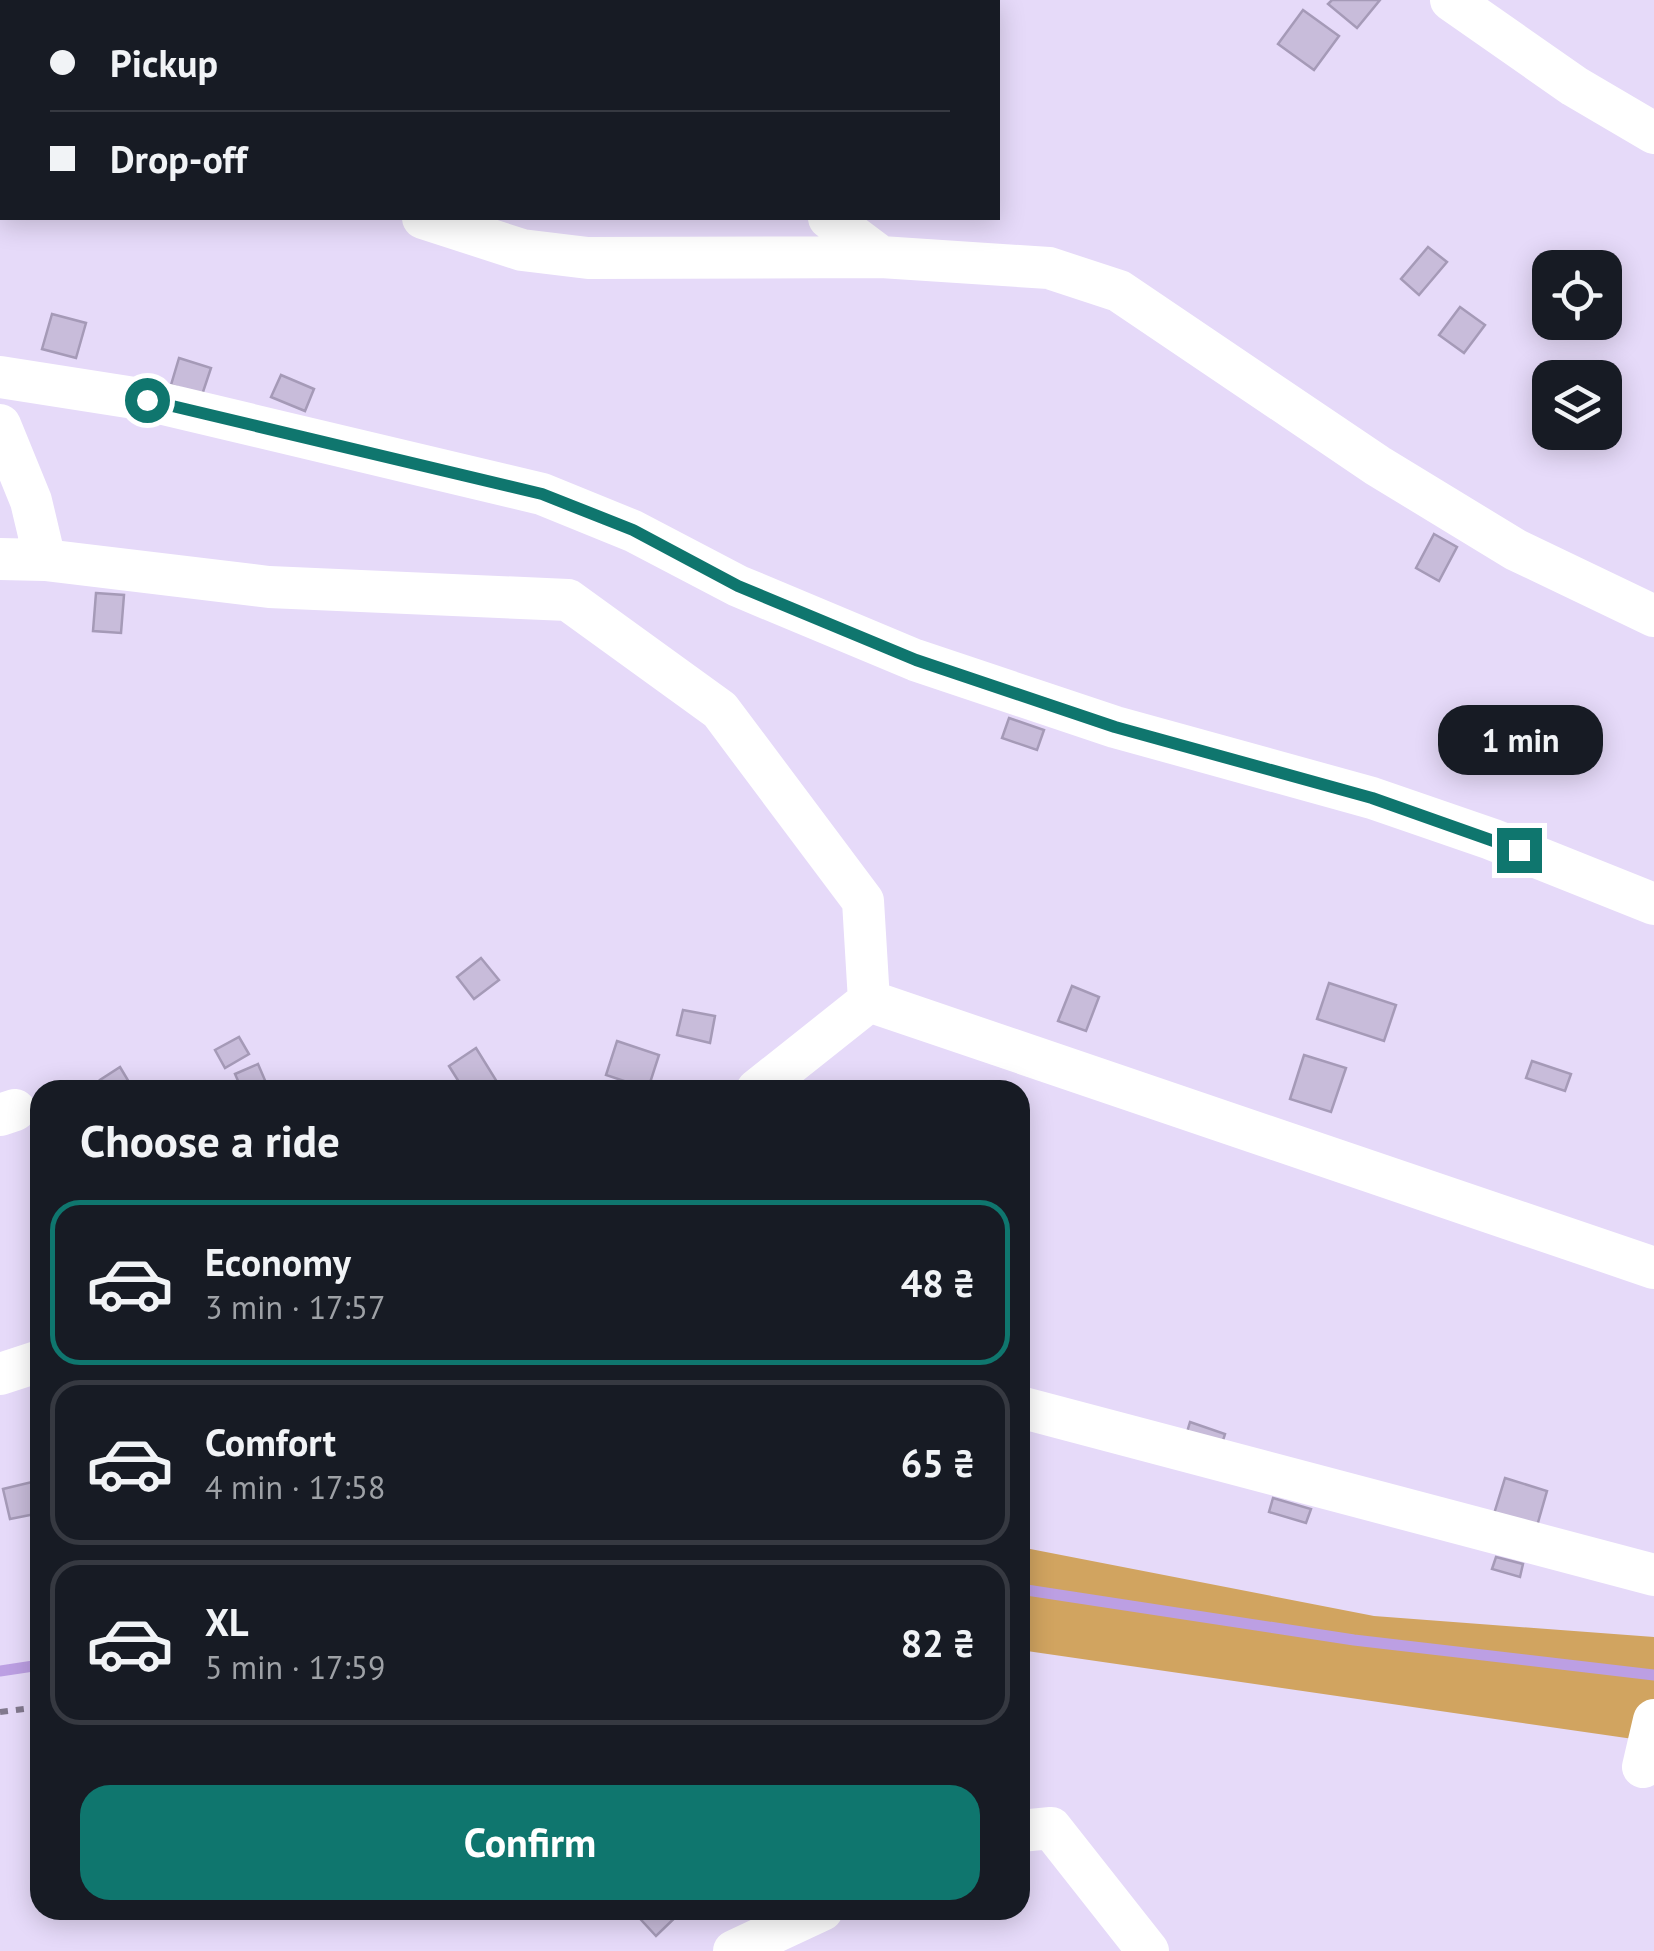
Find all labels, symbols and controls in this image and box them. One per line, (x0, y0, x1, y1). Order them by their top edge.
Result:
text: Pickup (110, 38, 218, 87)
text: Drop-off (110, 134, 247, 183)
map controls (1532, 250, 1622, 450)
button: locate (1532, 250, 1622, 340)
button: layers (1532, 360, 1622, 450)
route start (125, 378, 170, 423)
callout: 1 min (1436, 705, 1602, 775)
text: 1 min (1481, 719, 1560, 761)
route end (1497, 828, 1542, 873)
text: Choose a ride (80, 1111, 340, 1169)
text: Economy (205, 1237, 351, 1286)
icon: car (85, 1238, 175, 1328)
text: 48 ₴ (901, 1258, 975, 1307)
text: 3 min · 17:57 (205, 1286, 385, 1328)
text: Comfort (205, 1417, 336, 1466)
icon: car (85, 1418, 175, 1508)
text: 65 ₴ (901, 1438, 975, 1487)
text: 4 min · 17:58 (205, 1466, 385, 1508)
text: XL (205, 1597, 249, 1646)
icon: car (85, 1598, 175, 1688)
text: 82 ₴ (901, 1618, 975, 1667)
text: 5 min · 17:59 (205, 1646, 385, 1688)
button: Confirm (80, 1785, 980, 1900)

